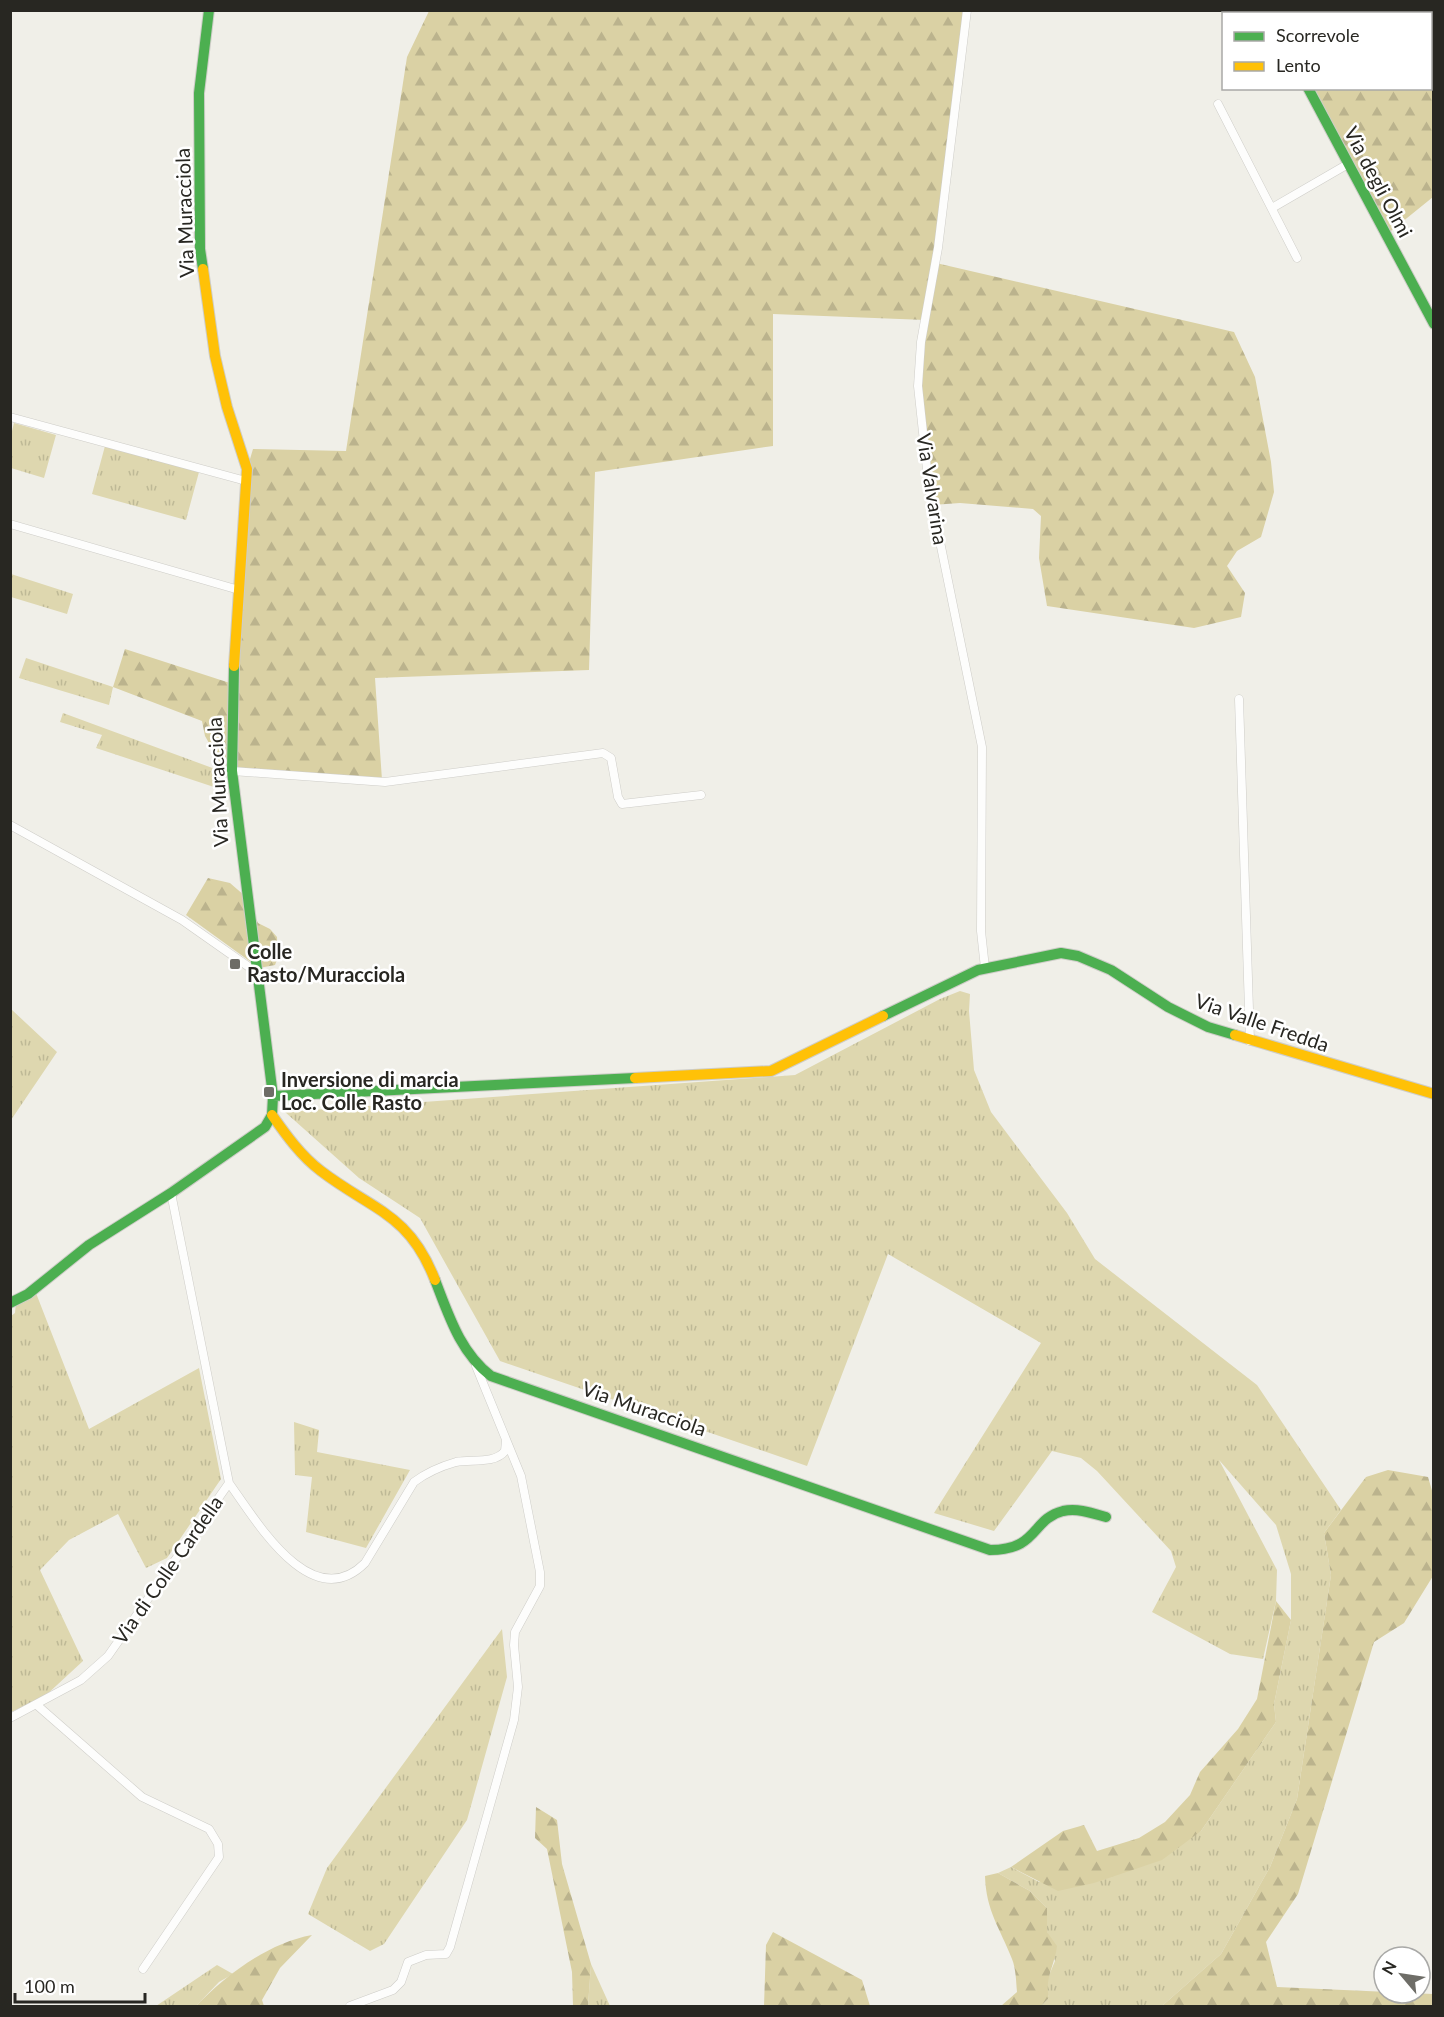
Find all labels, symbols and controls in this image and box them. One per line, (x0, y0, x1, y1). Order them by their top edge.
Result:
legend (1222, 12, 1432, 90)
text: Scorrevole (1276, 24, 1359, 46)
text: Lento (1276, 54, 1321, 76)
street label: Via degli Olmi (1340, 122, 1418, 241)
street label: Via Muracciola (170, 148, 198, 278)
street label: Via Valvarina (912, 431, 954, 546)
street label: Via Muracciola (202, 717, 232, 847)
place label: Colle Rasto/Muracciola (247, 939, 405, 986)
marker: Colle Rasto/Muracciola (228, 957, 242, 971)
street label: Via Valle Fredda (1192, 988, 1332, 1056)
place label: Inversione di marcia Loc. Colle Rasto (281, 1067, 459, 1114)
marker: Inversione di marcia Loc. Colle Rasto (262, 1085, 276, 1099)
street label: Via Muracciola (579, 1376, 710, 1441)
street label: Via di Colle Cardella (107, 1491, 227, 1648)
north arrow (1372, 1945, 1432, 2005)
text: N (1377, 1957, 1400, 1977)
scale bar (15, 1966, 146, 2004)
text: 100 m (24, 1975, 75, 1997)

